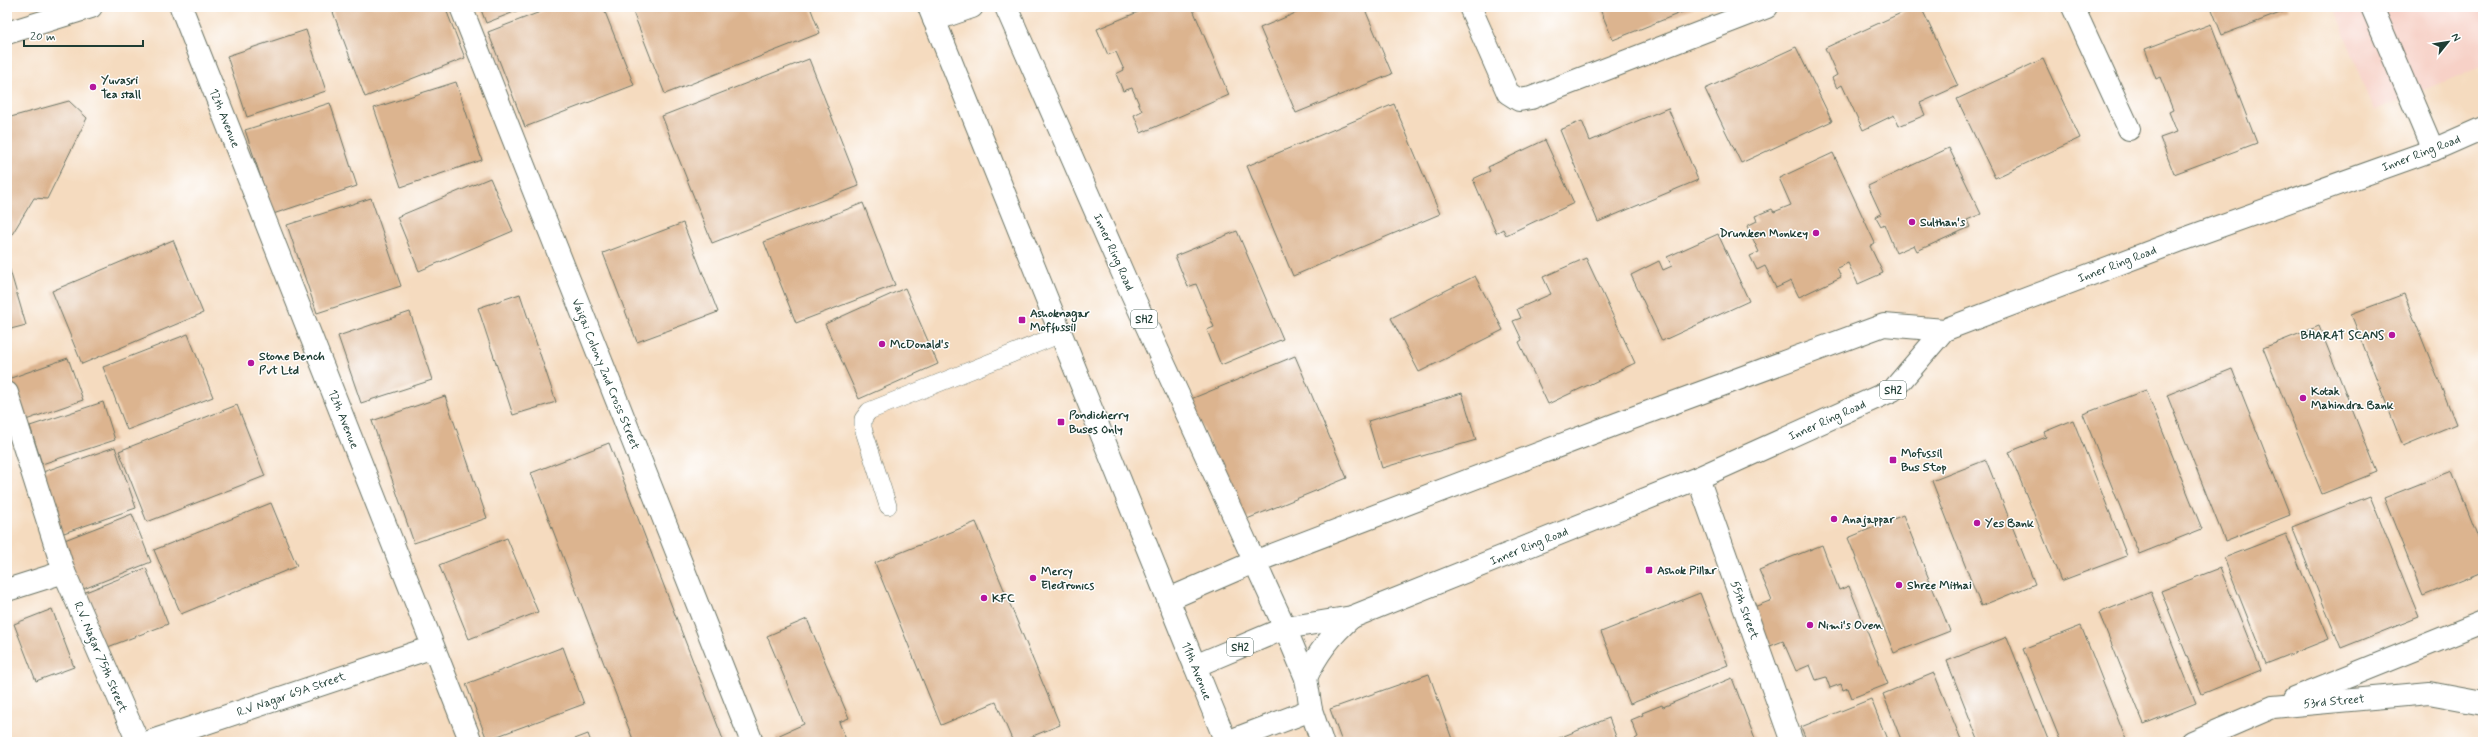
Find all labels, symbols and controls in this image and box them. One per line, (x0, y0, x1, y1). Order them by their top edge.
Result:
scale bar (24, 22, 143, 48)
north arrow (2428, 22, 2468, 62)
text: 20 m (30, 29, 56, 45)
text: N (2448, 31, 2464, 44)
place label: Yuvasri Tea stall (101, 73, 141, 103)
marker: Yuvasri Tea stall (88, 82, 98, 92)
street label: 12th Avenue (205, 86, 243, 151)
street label: Inner Ring Road (2380, 132, 2463, 176)
street label: Inner Ring Road (1089, 211, 1137, 294)
place label: Sulthan's (1920, 215, 1966, 231)
marker: Sulthan's (1907, 217, 1917, 227)
place label: Drunken Monkey (1720, 226, 1808, 242)
marker: Drunken Monkey (1811, 228, 1821, 238)
street label: Inner Ring Road (2076, 243, 2159, 287)
street label: Vaigai Colony 2nd Cross Street (566, 296, 643, 453)
place label: Ashoknagar Moffussil (1030, 306, 1090, 336)
road number: SH2 (1131, 310, 1157, 328)
marker: Ashoknagar Moffussil (1017, 315, 1027, 325)
place label: BHARAT SCANS (2301, 328, 2385, 344)
marker: BHARAT SCANS (2387, 330, 2397, 340)
place label: McDonald's (890, 337, 950, 353)
marker: McDonald's (877, 339, 887, 349)
place label: Stone Bench Pvt Ltd (259, 349, 325, 379)
marker: Stone Bench Pvt Ltd (246, 358, 256, 368)
road number: SH2 (1880, 381, 1906, 399)
place label: Kotak Mahindra Bank (2311, 384, 2394, 414)
street label: 12th Avenue (324, 387, 362, 452)
marker: Kotak Mahindra Bank (2298, 393, 2308, 403)
street label: Inner Ring Road (1786, 397, 1869, 445)
place label: Pondicherry Buses Only (1069, 408, 1129, 438)
marker: Pondicherry Buses Only (1056, 417, 1066, 427)
place label: Mofussil Bus Stop (1901, 446, 1947, 476)
marker: Mofussil Bus Stop (1888, 455, 1898, 465)
place label: Anajappar (1842, 512, 1895, 528)
marker: Anajappar (1829, 514, 1839, 524)
place label: Yes Bank (1985, 516, 2034, 532)
marker: Yes Bank (1972, 518, 1982, 528)
street label: Inner Ring Road (1488, 524, 1571, 570)
place label: Ashok Pillar (1657, 563, 1718, 579)
place label: Mercy Electronics (1041, 564, 1095, 594)
marker: Ashok Pillar (1644, 565, 1654, 575)
marker: Mercy Electronics (1028, 573, 1038, 583)
place label: Shree Mithai (1907, 578, 1972, 594)
street label: 55th Street (1726, 579, 1762, 642)
marker: Shree Mithai (1894, 580, 1904, 590)
place label: KFC (992, 591, 1015, 607)
marker: KFC (979, 593, 989, 603)
street label: R.V. Nagar 75th Street (69, 600, 131, 716)
place label: Nimi's Oven (1818, 618, 1883, 634)
marker: Nimi's Oven (1805, 620, 1815, 630)
road number: SH2 (1227, 638, 1253, 656)
street label: 11th Avenue (1177, 640, 1215, 703)
street label: R.V Nagar 69A Street (235, 669, 348, 721)
street label: 53rd Street (2303, 691, 2366, 713)

